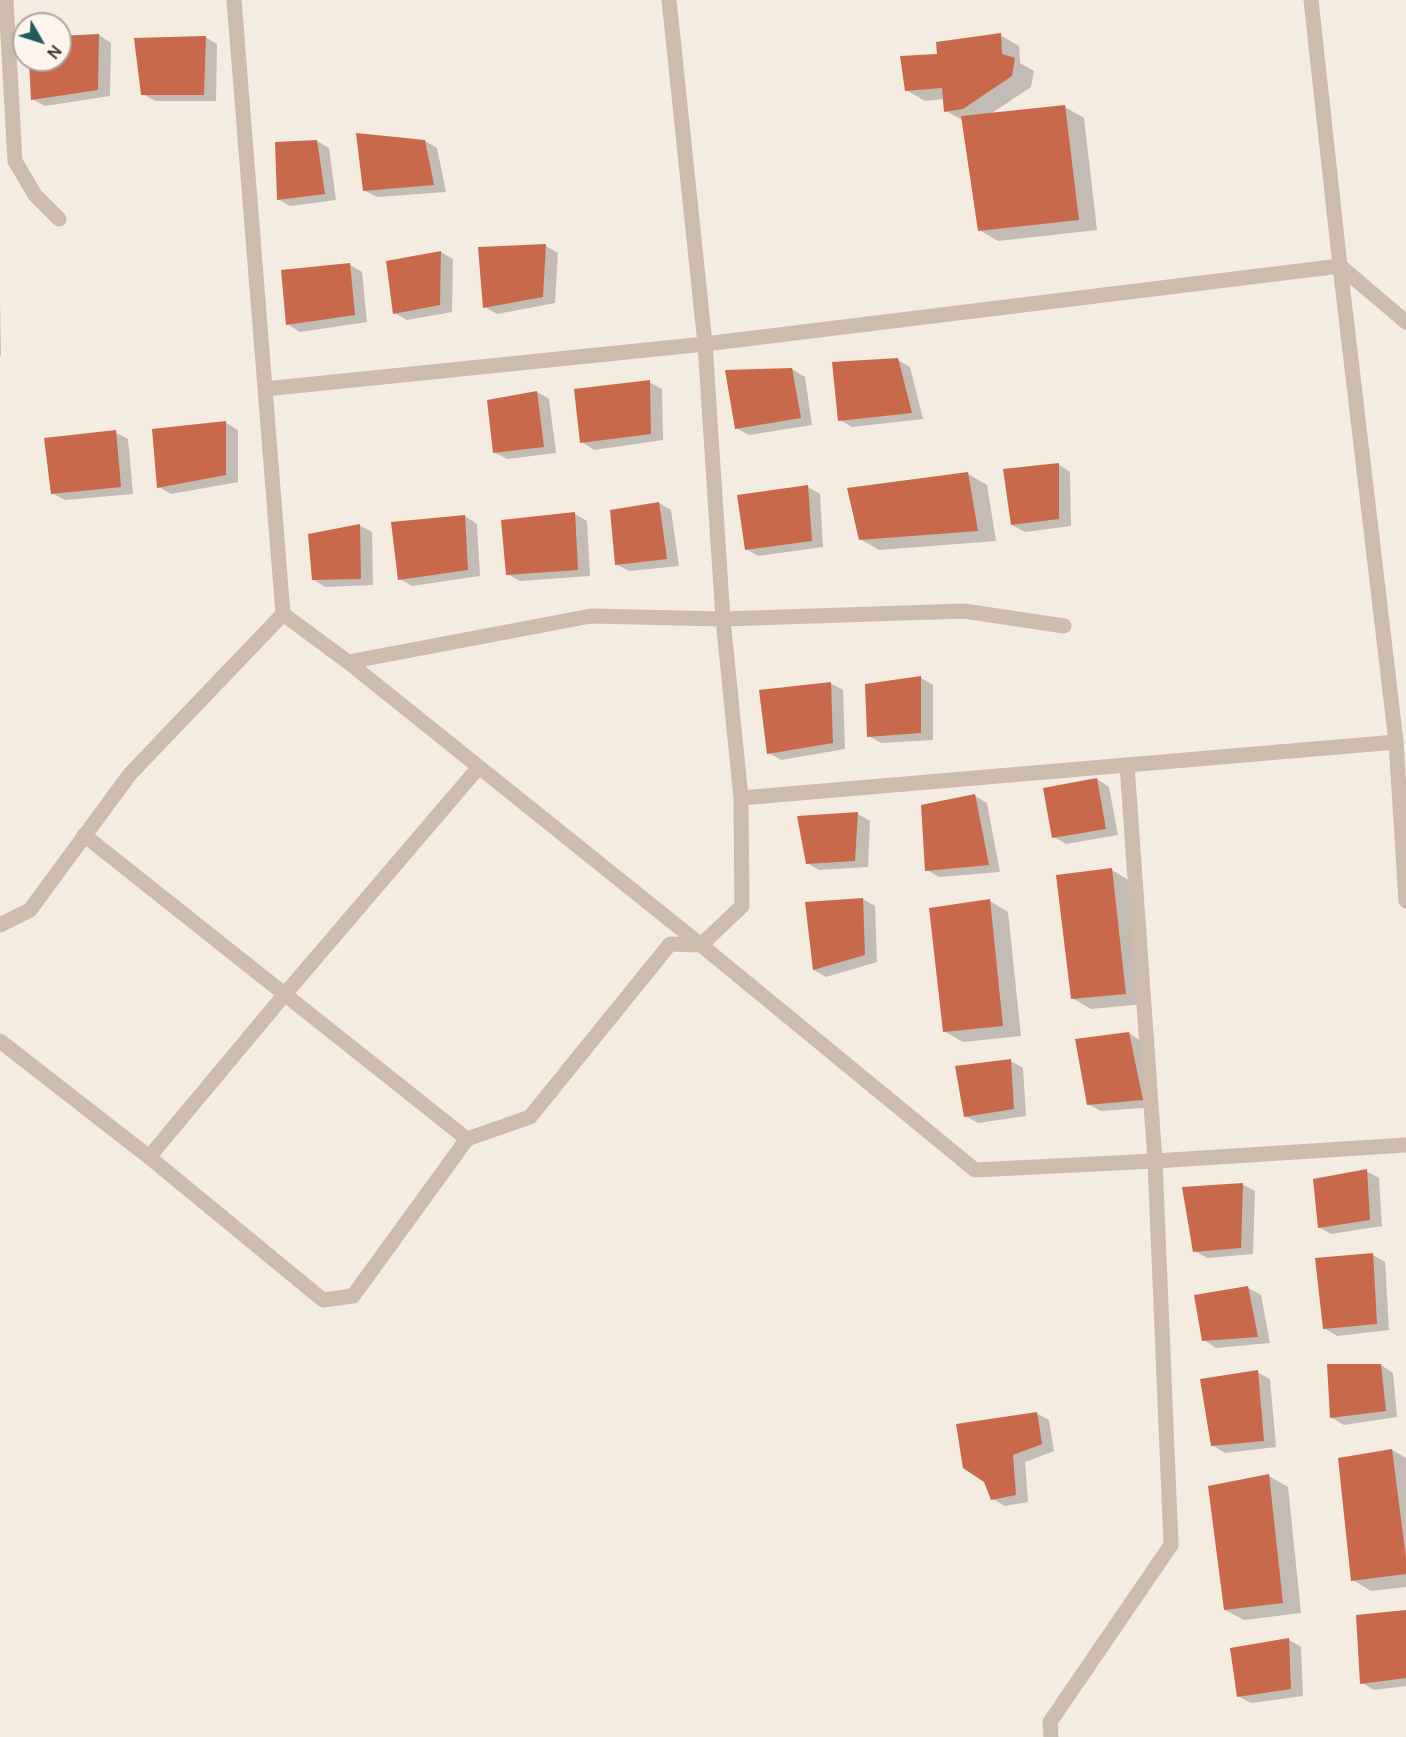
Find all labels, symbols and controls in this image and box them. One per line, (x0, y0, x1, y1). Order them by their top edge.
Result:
north arrow (12, 12, 72, 72)
text: N (42, 41, 67, 63)

